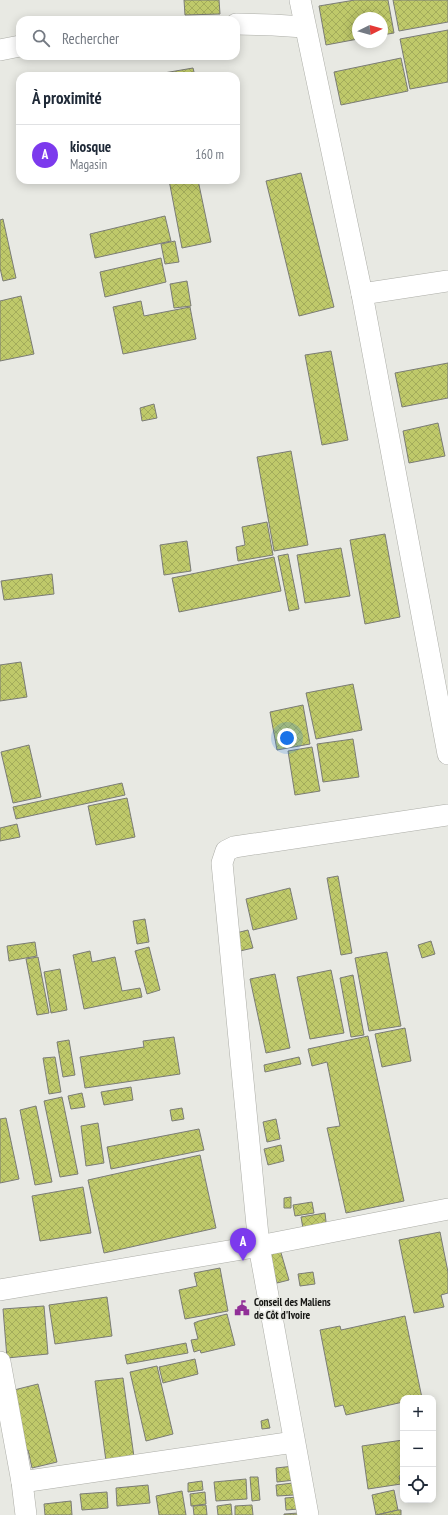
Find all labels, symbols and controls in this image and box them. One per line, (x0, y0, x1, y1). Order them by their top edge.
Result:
north arrow (352, 12, 388, 48)
search box (16, 16, 240, 60)
icon: search (30, 27, 52, 49)
text: Rechercher (62, 29, 119, 48)
text: À proximité (32, 87, 102, 109)
text: kiosque (70, 137, 111, 156)
text: A (42, 146, 48, 163)
text: 160 m (195, 146, 224, 163)
text: Magasin (70, 156, 107, 173)
your location (277, 728, 297, 748)
pin: A (230, 1228, 256, 1261)
place label: Conseil des Maliens de Côt d'Ivoire (254, 1295, 331, 1322)
public building icon: Conseil des Maliens de Côt d'Ivoire (233, 1299, 251, 1317)
map controls (400, 1395, 436, 1503)
button: + (400, 1395, 436, 1431)
button: − (400, 1431, 436, 1467)
button: locate (400, 1467, 436, 1503)

